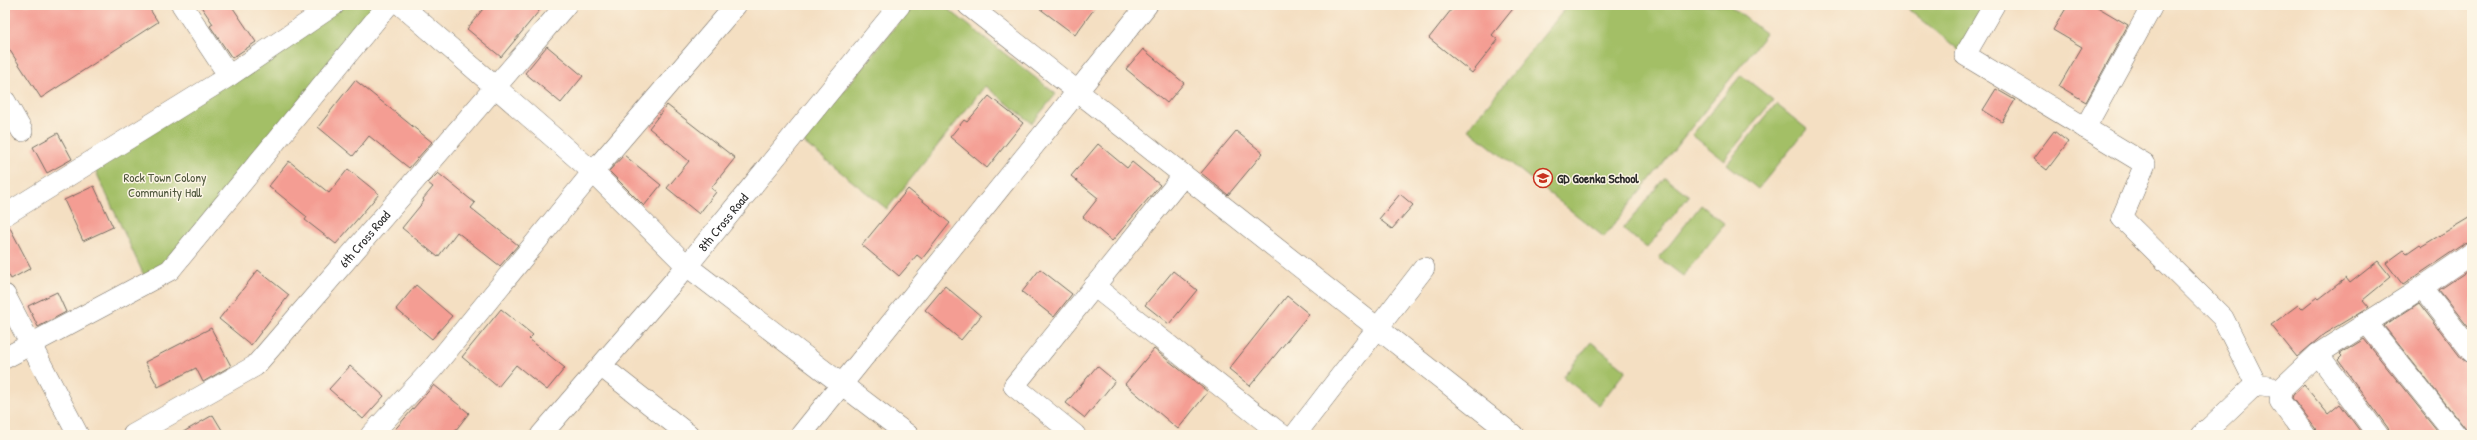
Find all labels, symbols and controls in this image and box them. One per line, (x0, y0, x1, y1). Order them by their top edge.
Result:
school or university icon: GD Goenka School (1532, 167, 1554, 189)
park label: Rock Town Colony Community Hall (123, 168, 207, 201)
place label: GD Goenka School (1557, 169, 1639, 187)
street label: 8th Cross Road (694, 189, 752, 255)
street label: 6th Cross Road (335, 206, 394, 271)

